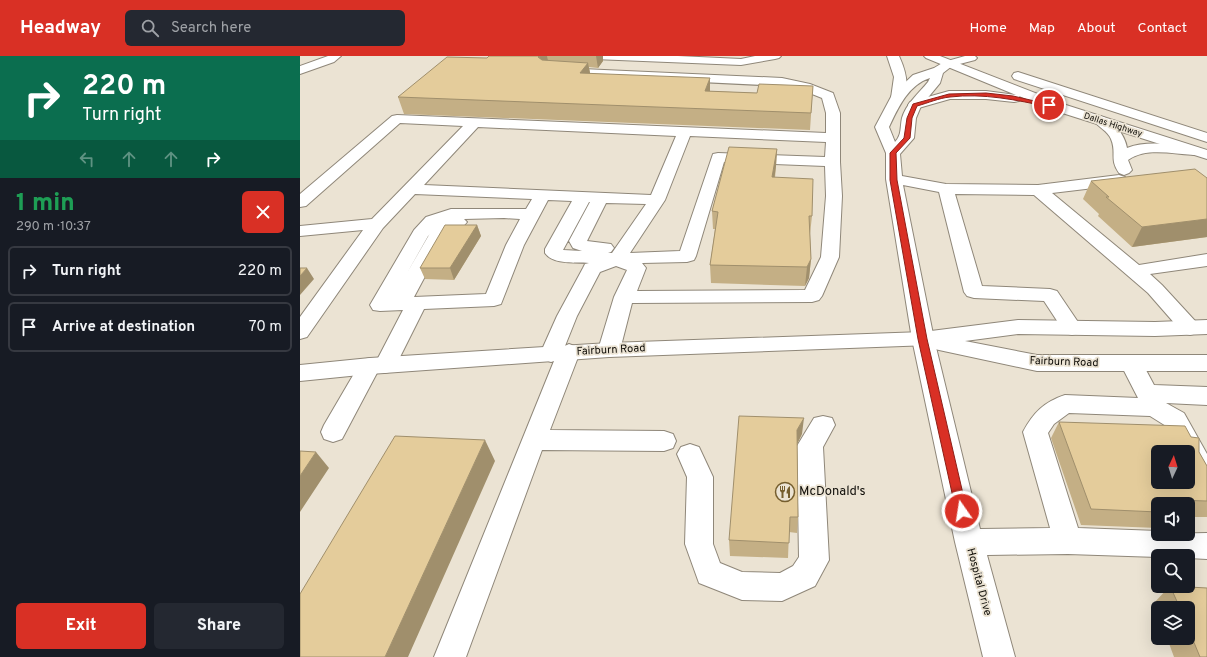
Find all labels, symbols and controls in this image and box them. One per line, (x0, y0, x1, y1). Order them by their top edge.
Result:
search box (125, 10, 405, 46)
text: Headway (20, 16, 101, 40)
icon: search (139, 17, 161, 39)
text: Search here (171, 19, 251, 38)
text: Home (970, 20, 1007, 37)
text: Map (1029, 20, 1055, 37)
text: About (1077, 20, 1116, 37)
text: Contact (1138, 20, 1187, 37)
text: 220 m (82, 69, 166, 105)
icon: right (16, 72, 68, 124)
pin (1032, 88, 1066, 122)
icon: arrive (1038, 94, 1060, 116)
text: Turn right (82, 104, 162, 127)
street label: Dallas Highway (1082, 110, 1144, 140)
icon: left (76, 148, 98, 170)
icon: ahead (118, 148, 140, 170)
icon: ahead (160, 148, 182, 170)
icon: right (202, 148, 224, 170)
text: 1 min (16, 189, 75, 219)
button: close (242, 191, 284, 233)
text: 290 m · 10:37 (16, 219, 91, 235)
icon: right (18, 260, 40, 282)
text: Turn right (52, 262, 121, 281)
text: 220 m (238, 262, 282, 281)
icon: arrive (18, 316, 40, 338)
text: Arrive at destination (52, 318, 195, 337)
text: 70 m (249, 318, 282, 337)
street label: Fairburn Road (576, 341, 646, 359)
street label: Fairburn Road (1029, 354, 1099, 370)
north arrow (1151, 445, 1195, 489)
map controls (1151, 445, 1195, 645)
restaurant icon: McDonald's (774, 481, 796, 503)
place label: McDonald's (799, 484, 866, 500)
position arrow (941, 490, 983, 532)
button: sound (1151, 497, 1195, 541)
street label: Hospital Drive (963, 547, 995, 617)
button: search (1151, 549, 1195, 593)
button: layers (1151, 601, 1195, 645)
button: Exit (16, 603, 146, 649)
button: Share (154, 603, 284, 649)

